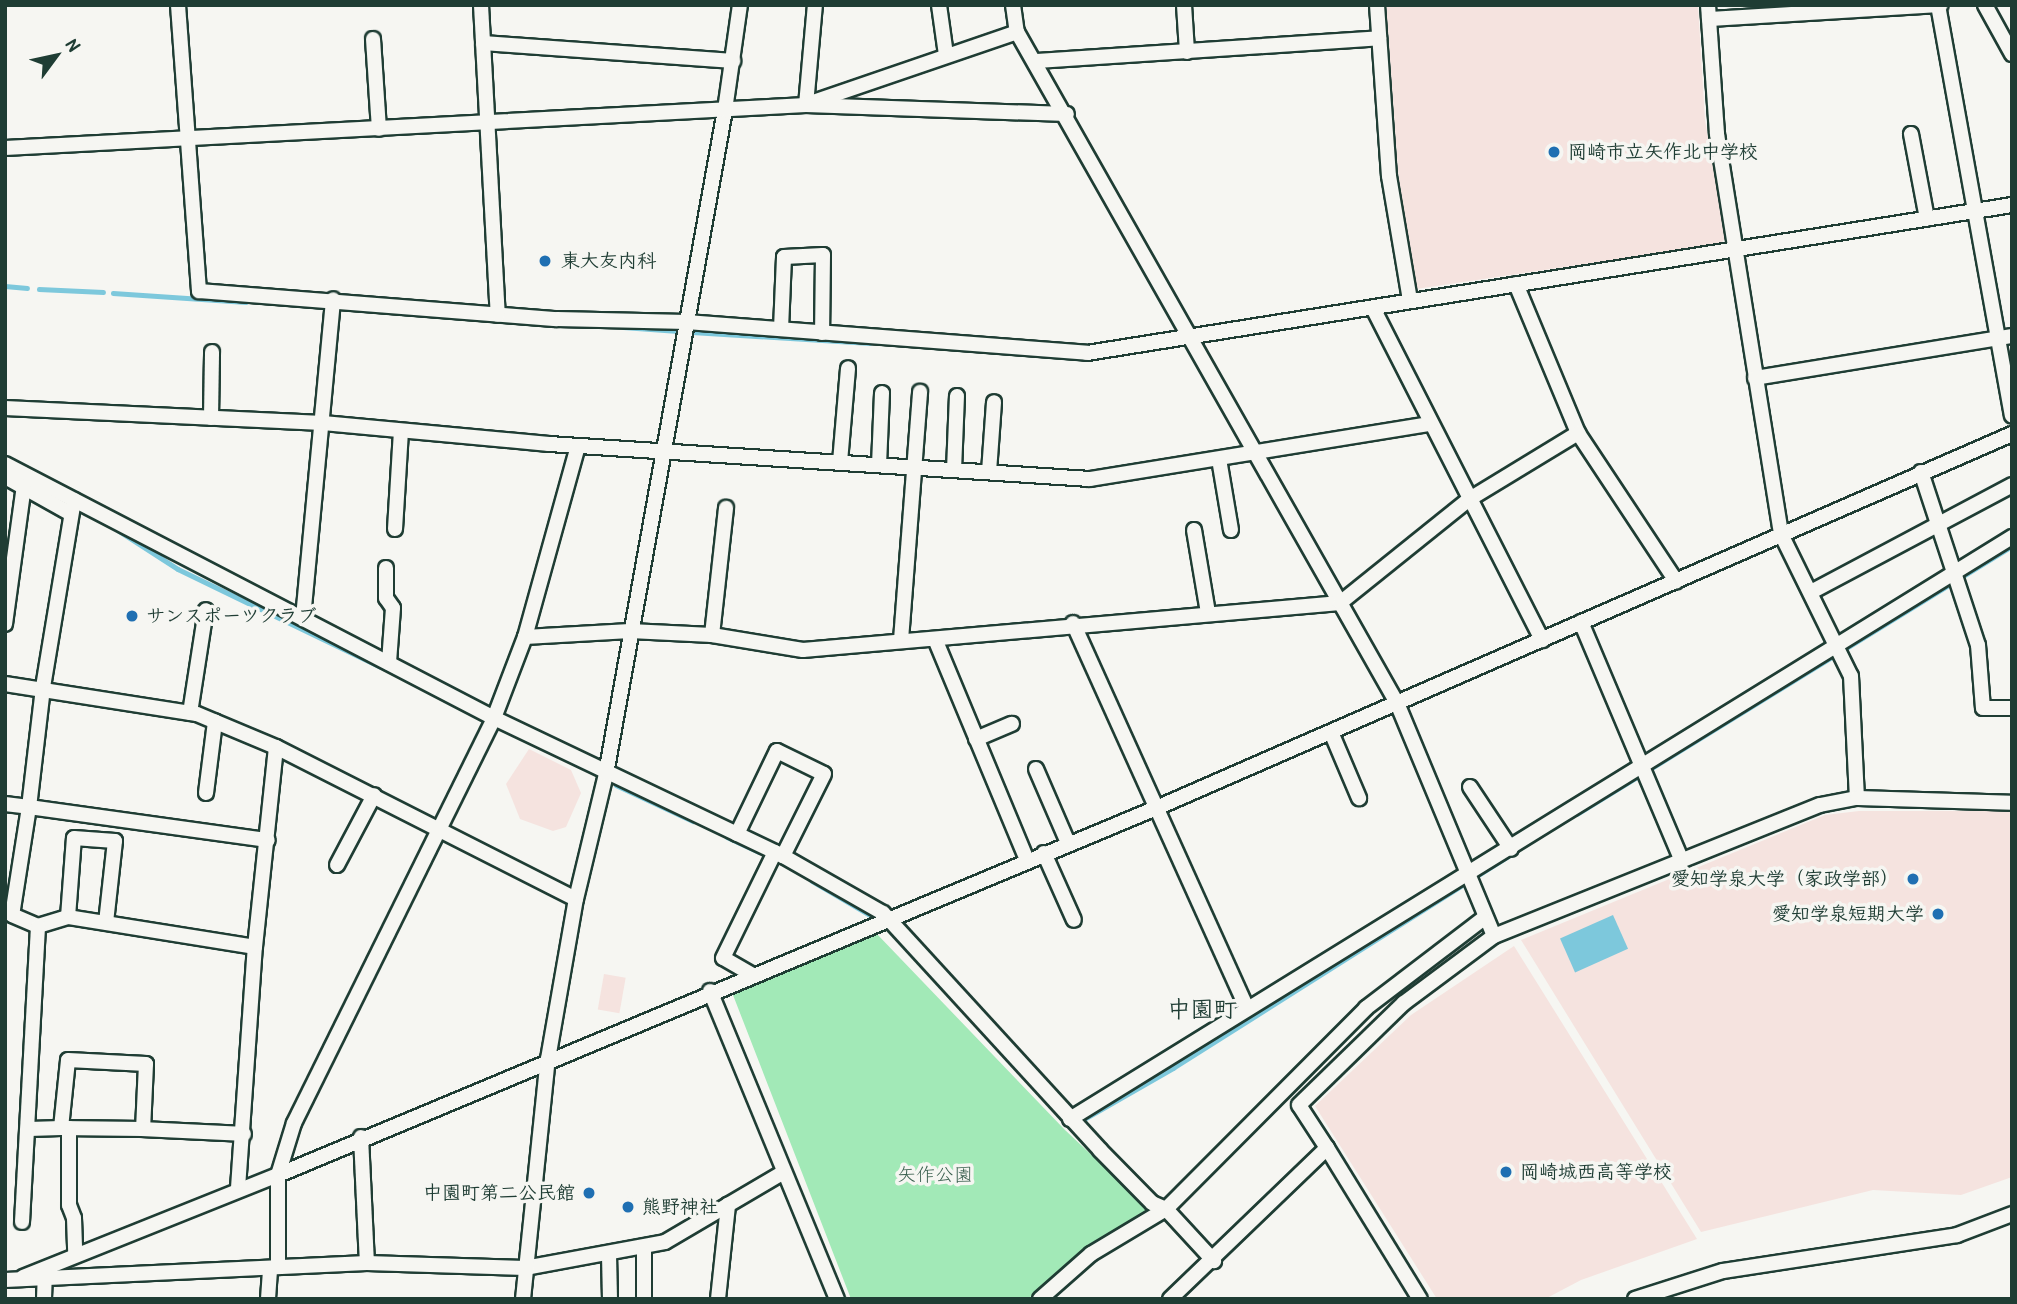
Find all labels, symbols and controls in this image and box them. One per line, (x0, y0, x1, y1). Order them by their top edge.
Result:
north arrow (21, 21, 91, 91)
text: N (60, 33, 87, 56)
place label: 岡崎市立矢作北中学校 (1568, 141, 1758, 163)
marker: 岡崎市立矢作北中学校 (1546, 144, 1562, 160)
place label: 東大友内科 (561, 250, 656, 272)
marker: 東大友内科 (535, 251, 555, 271)
place label: サンスポーツクラブ (146, 605, 317, 627)
marker: サンスポーツクラブ (124, 608, 140, 624)
place label: 愛知学泉大学（家政学部） (1671, 868, 1899, 890)
marker: 愛知学泉大学（家政学部） (1905, 871, 1921, 887)
place label: 愛知学泉短期大学 (1772, 903, 1924, 925)
marker: 愛知学泉短期大学 (1930, 906, 1946, 922)
district label: 中園町 (1168, 995, 1236, 1023)
place label: 岡崎城西高等学校 (1520, 1161, 1672, 1183)
park label: 矢作公園 (897, 1164, 973, 1186)
marker: 岡崎城西高等学校 (1498, 1164, 1514, 1180)
place label: 中園町第二公民館 (423, 1182, 575, 1204)
marker: 中園町第二公民館 (581, 1185, 597, 1201)
place label: 熊野神社 (642, 1196, 718, 1218)
marker: 熊野神社 (620, 1199, 636, 1215)

